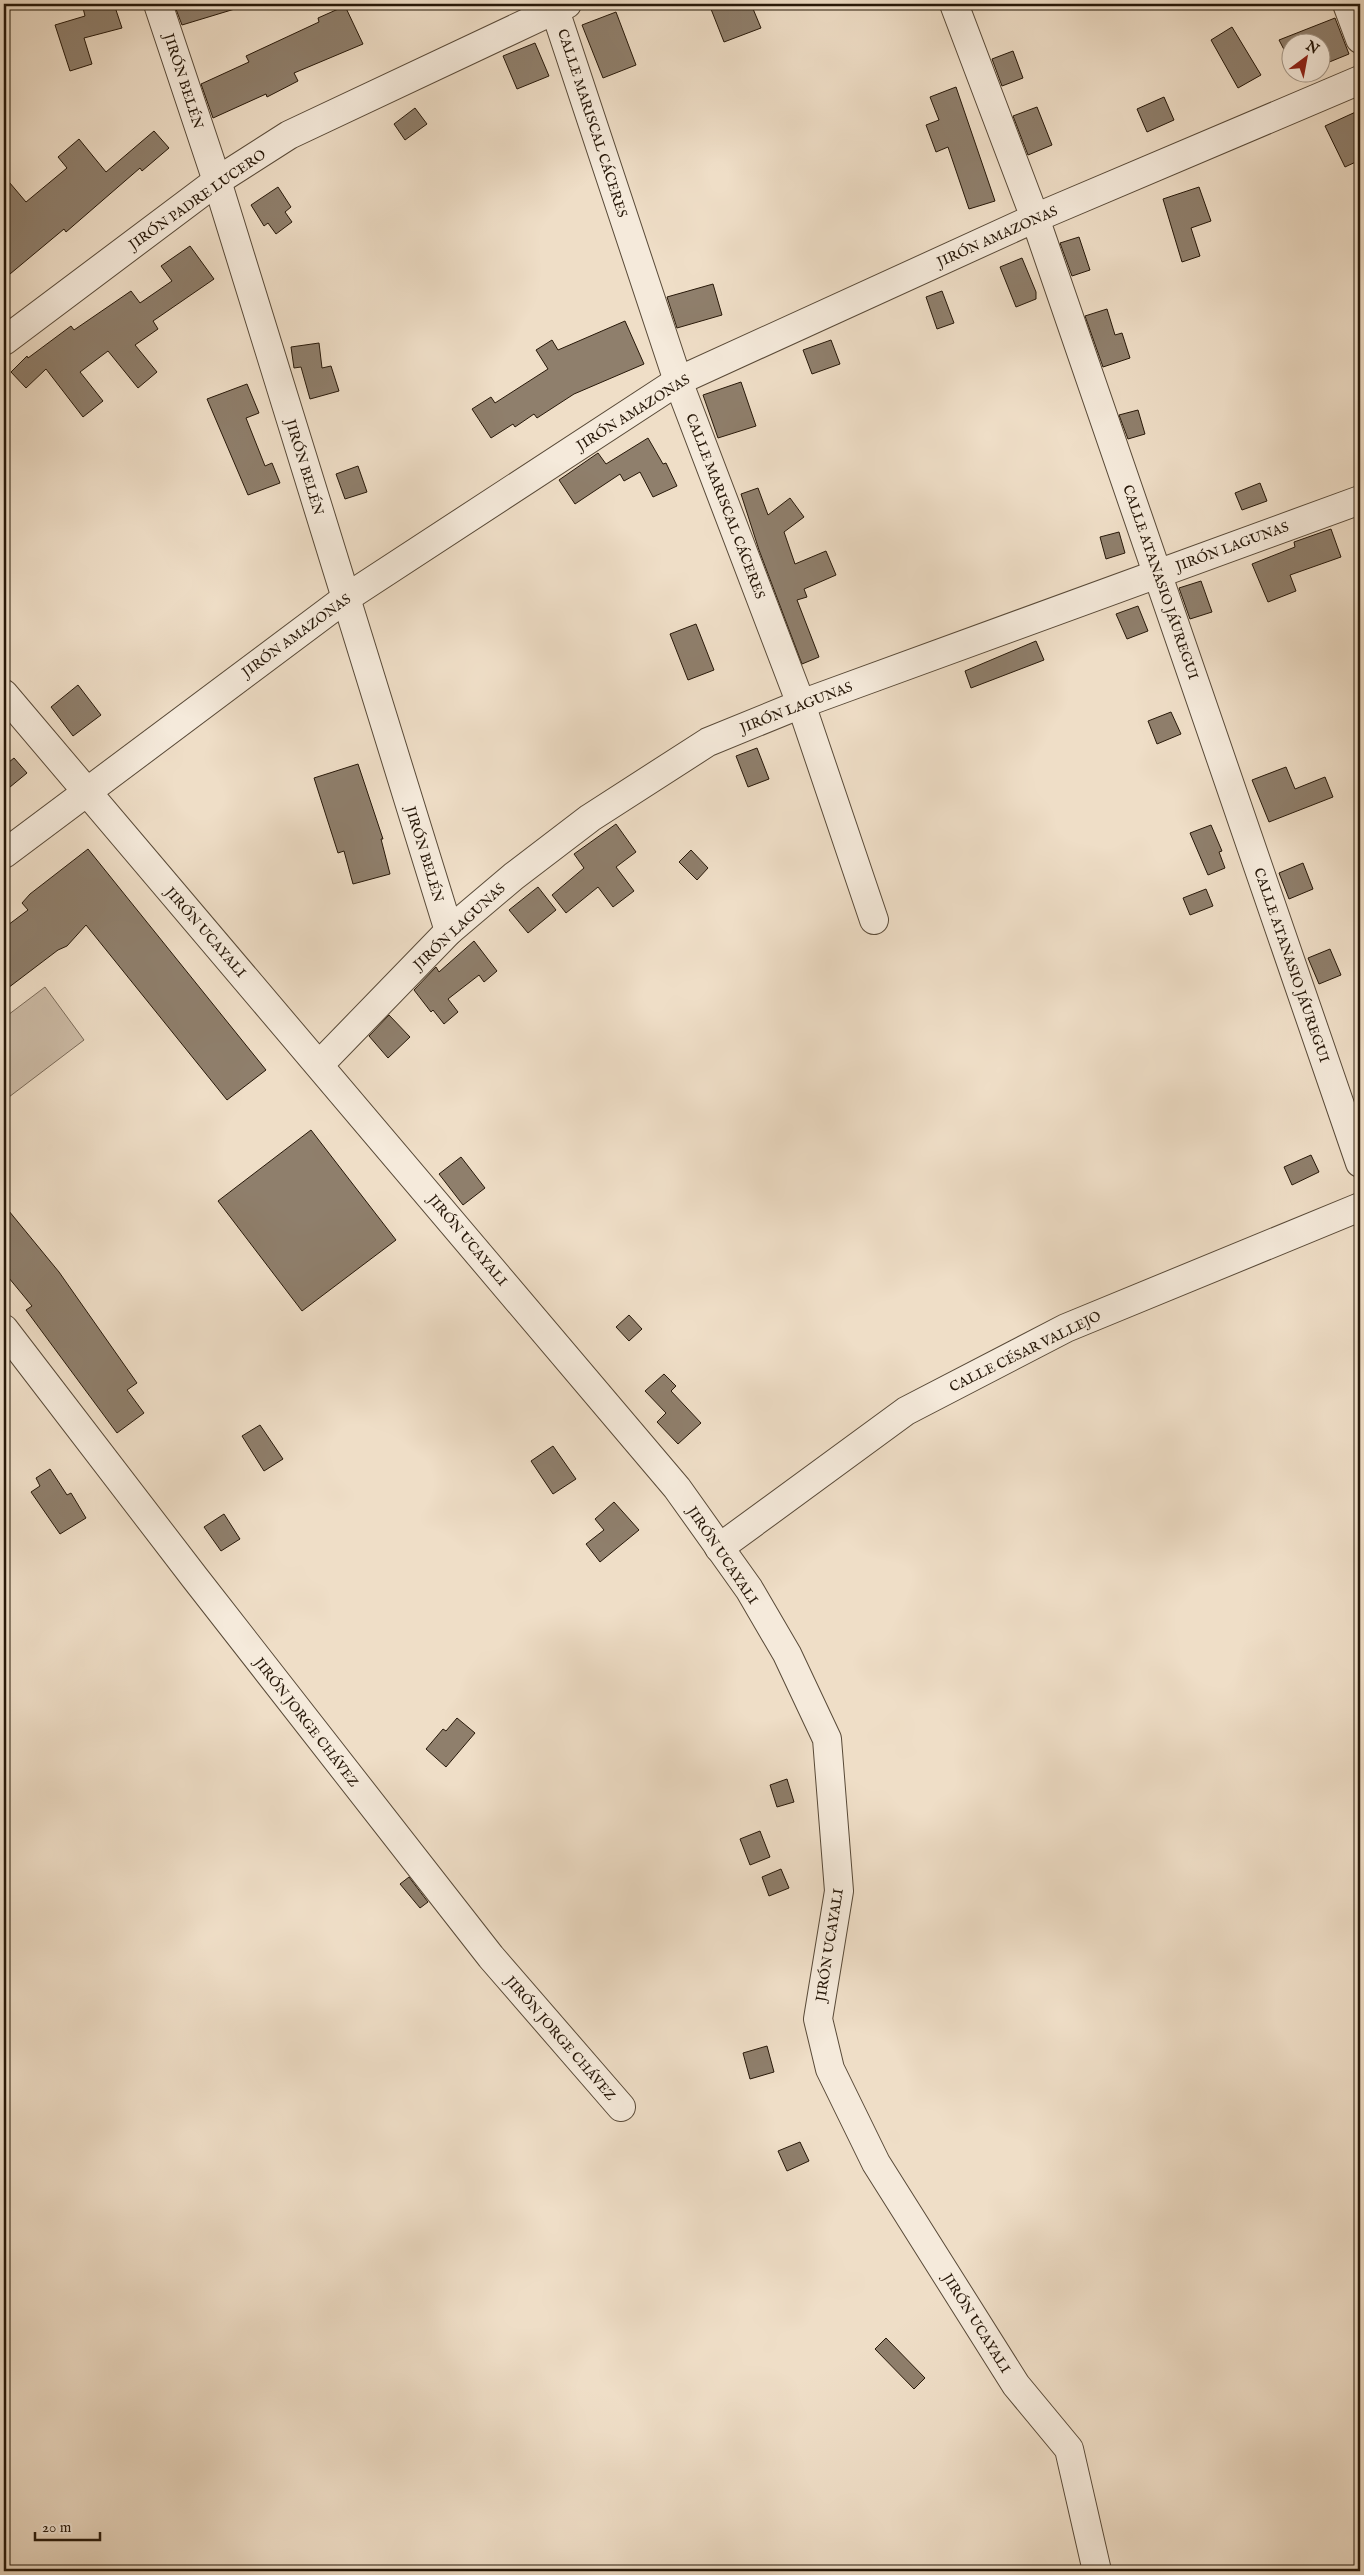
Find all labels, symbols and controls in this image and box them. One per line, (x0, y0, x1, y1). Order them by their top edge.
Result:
street label: CALLE MARISCAL CÁCERES (553, 26, 632, 220)
street label: JIRÓN BELÉN (159, 29, 208, 131)
north arrow (1282, 32, 1332, 82)
text: N (1302, 36, 1322, 59)
street label: JIRÓN PADRE LUCERO (123, 145, 270, 255)
street label: JIRÓN AMAZONAS (932, 201, 1061, 272)
street label: JIRÓN AMAZONAS (571, 370, 694, 456)
street label: CALLE MARISCAL CÁCERES (681, 411, 770, 602)
street label: JIRÓN BELÉN (280, 415, 328, 517)
street label: CALLE ATANASIO JÁUREGUI (1118, 482, 1203, 682)
street label: JIRÓN LAGUNAS (1171, 517, 1291, 576)
street label: JIRÓN AMAZONAS (236, 589, 355, 683)
street label: JIRÓN LAGUNAS (735, 677, 855, 738)
street label: JIRÓN BELÉN (400, 802, 448, 904)
street label: CALLE ATANASIO JÁUREGUI (1249, 865, 1334, 1065)
street label: JIRÓN LAGUNAS (408, 879, 509, 975)
street label: JIRÓN UCAYALI (160, 881, 250, 982)
street label: JIRÓN UCAYALI (422, 1189, 512, 1290)
street label: CALLE CÉSAR VALLEJO (946, 1306, 1105, 1396)
street label: JIRÓN UCAYALI (682, 1501, 762, 1608)
street label: JIRÓN JORGE CHÁVEZ (249, 1652, 363, 1791)
street label: JIRÓN UCAYALI (811, 1887, 848, 2005)
street label: JIRÓN JORGE CHÁVEZ (500, 1970, 620, 2105)
street label: JIRÓN UCAYALI (937, 2268, 1015, 2377)
scale bar (35, 2510, 100, 2542)
text: 20 m (42, 2518, 72, 2537)

